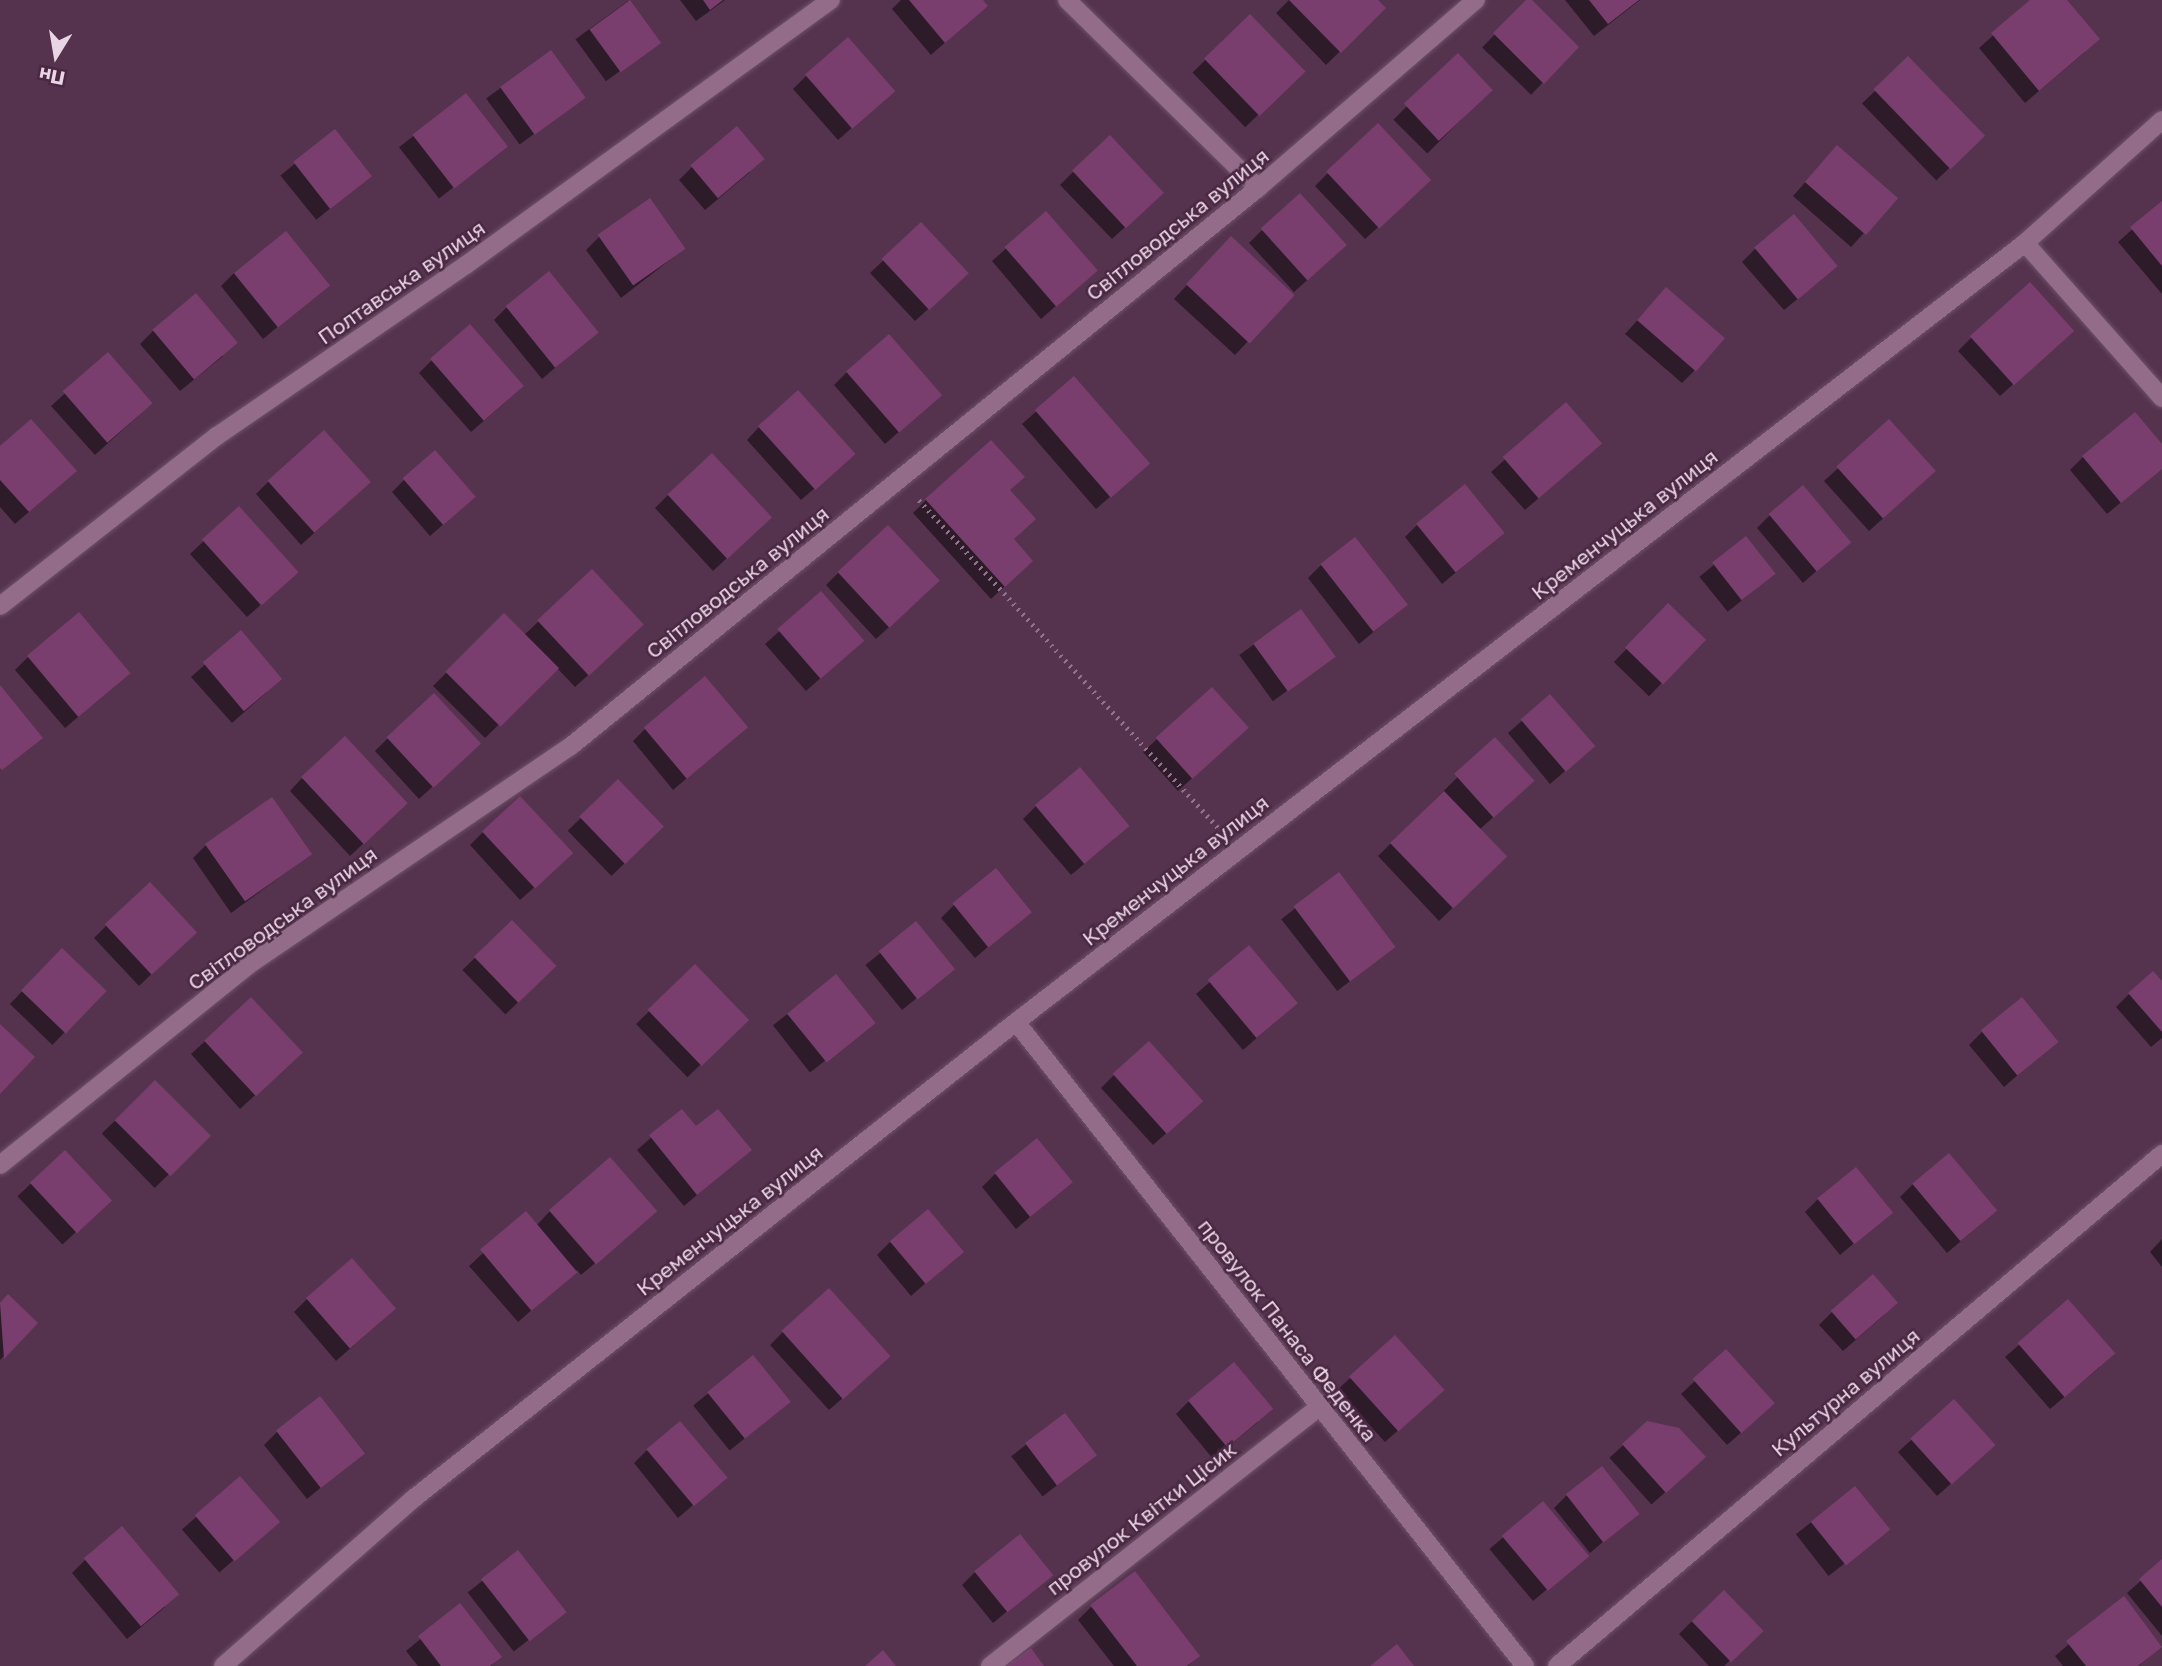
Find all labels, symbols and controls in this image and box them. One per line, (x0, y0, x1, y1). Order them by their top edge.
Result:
north arrow (21, 21, 91, 91)
text: Пн (37, 63, 67, 91)
street label: Світловодська вулиця (1081, 143, 1273, 305)
street label: Полтавська вулиця (312, 215, 490, 349)
street label: Кременчуцька вулиця (1526, 443, 1722, 605)
street label: Світловодська вулиця (641, 501, 833, 663)
street label: Кременчуцька вулиця (1077, 789, 1273, 951)
street label: Світловодська вулиця (183, 841, 381, 995)
street label: Кременчуцька вулиця (631, 1139, 827, 1301)
street label: провулок Панаса Феденка (1193, 1214, 1383, 1446)
street label: Культурна вулиця (1766, 1323, 1924, 1461)
street label: провулок Квітки Цісик (1041, 1436, 1241, 1600)

